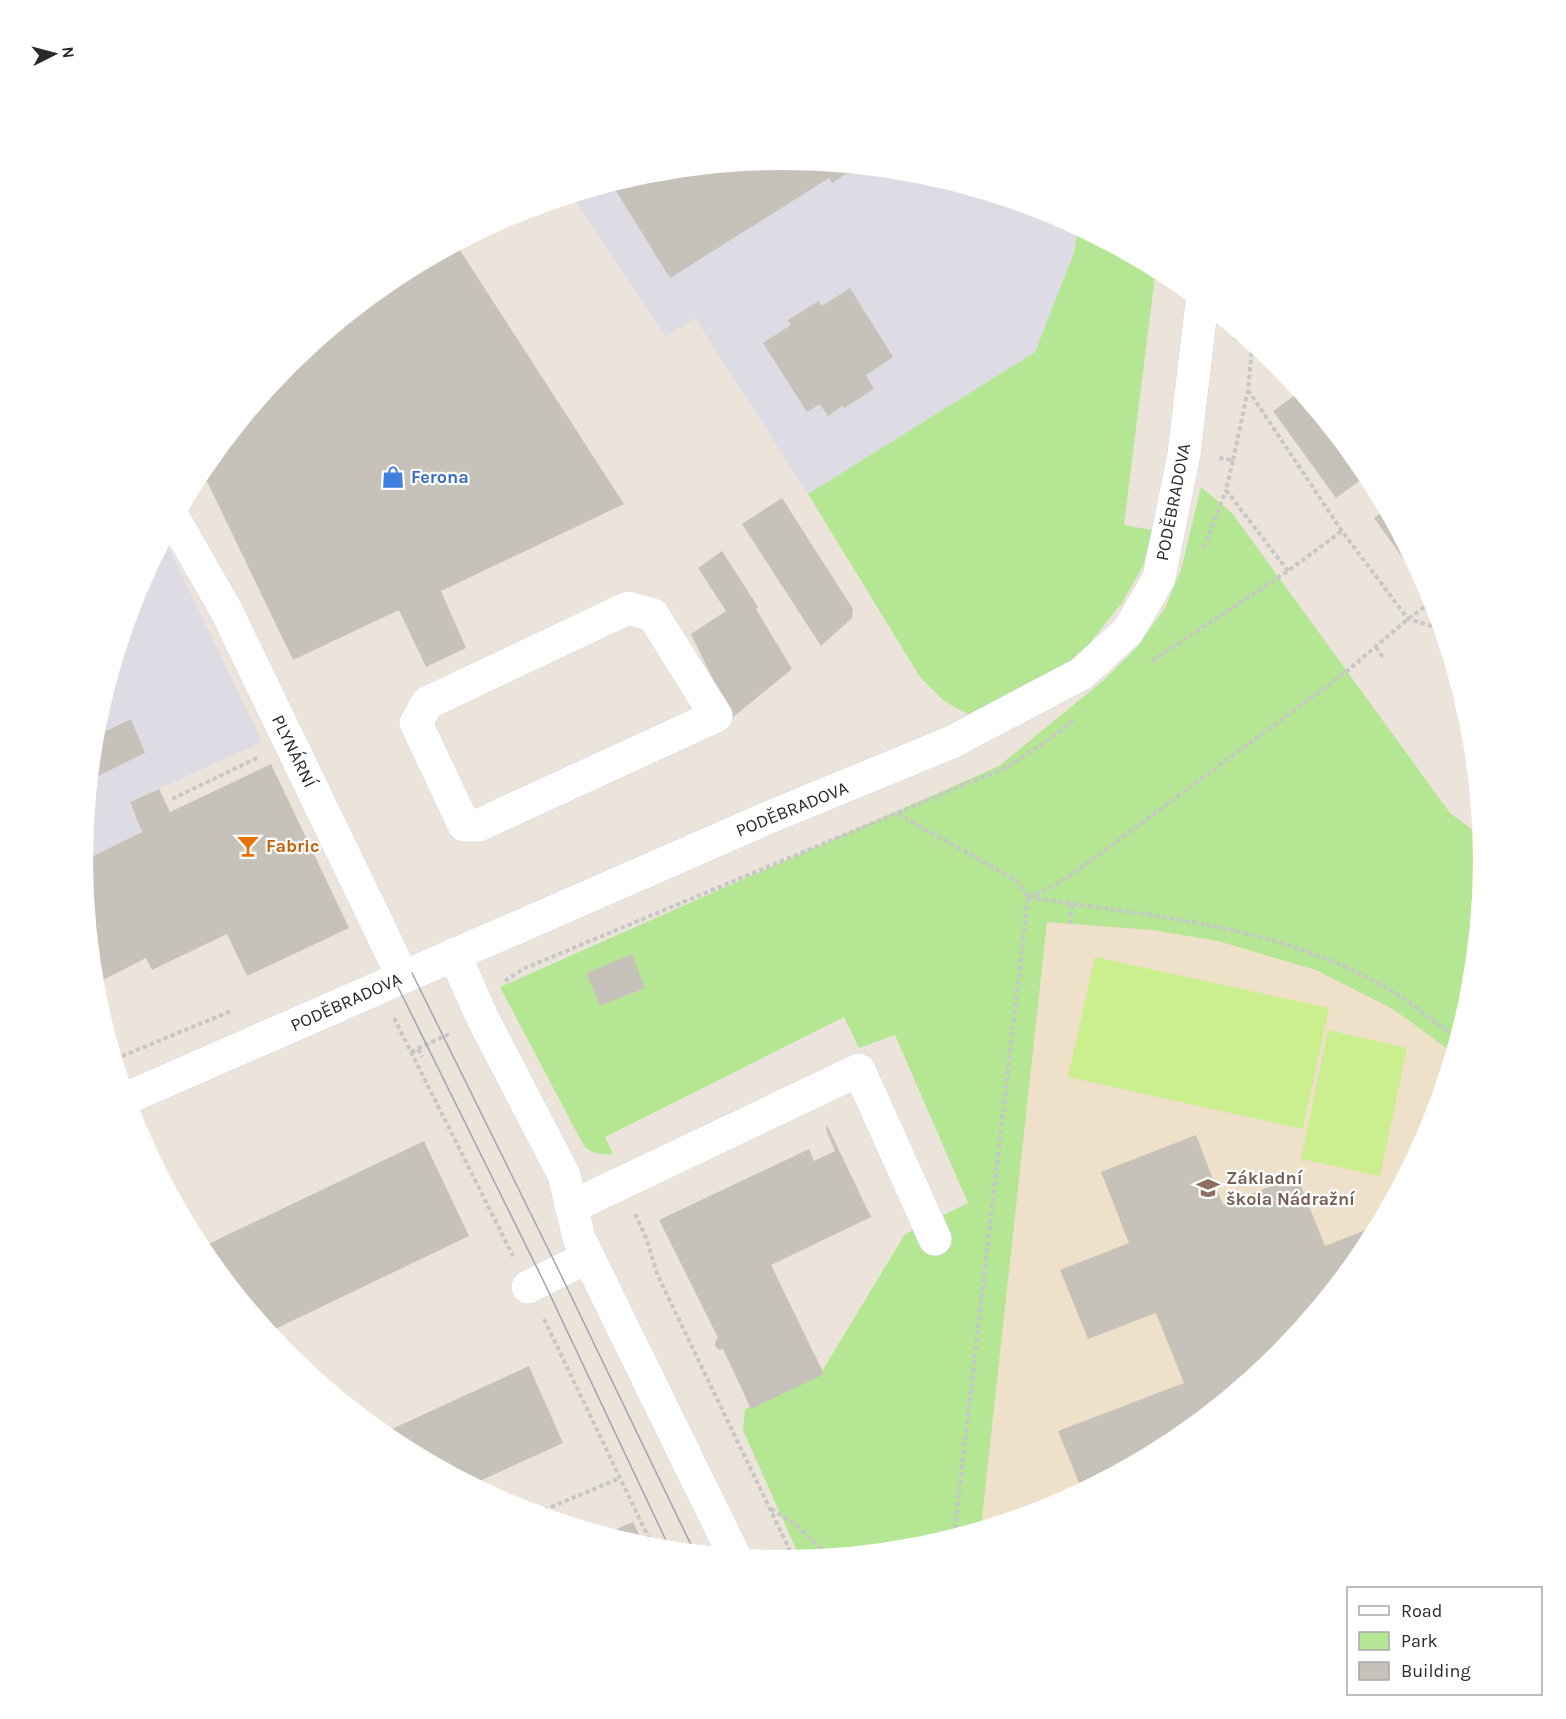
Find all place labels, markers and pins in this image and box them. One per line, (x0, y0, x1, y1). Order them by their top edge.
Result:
shop icon: Ferona (380, 464, 406, 490)
place label: Ferona (411, 466, 469, 488)
bar icon: Fabric (235, 833, 261, 859)
place label: Fabric (266, 835, 320, 857)
place label: Základní škola Nádražní (1226, 1167, 1356, 1210)
school or university icon: Základní škola Nádražní (1195, 1175, 1221, 1201)

